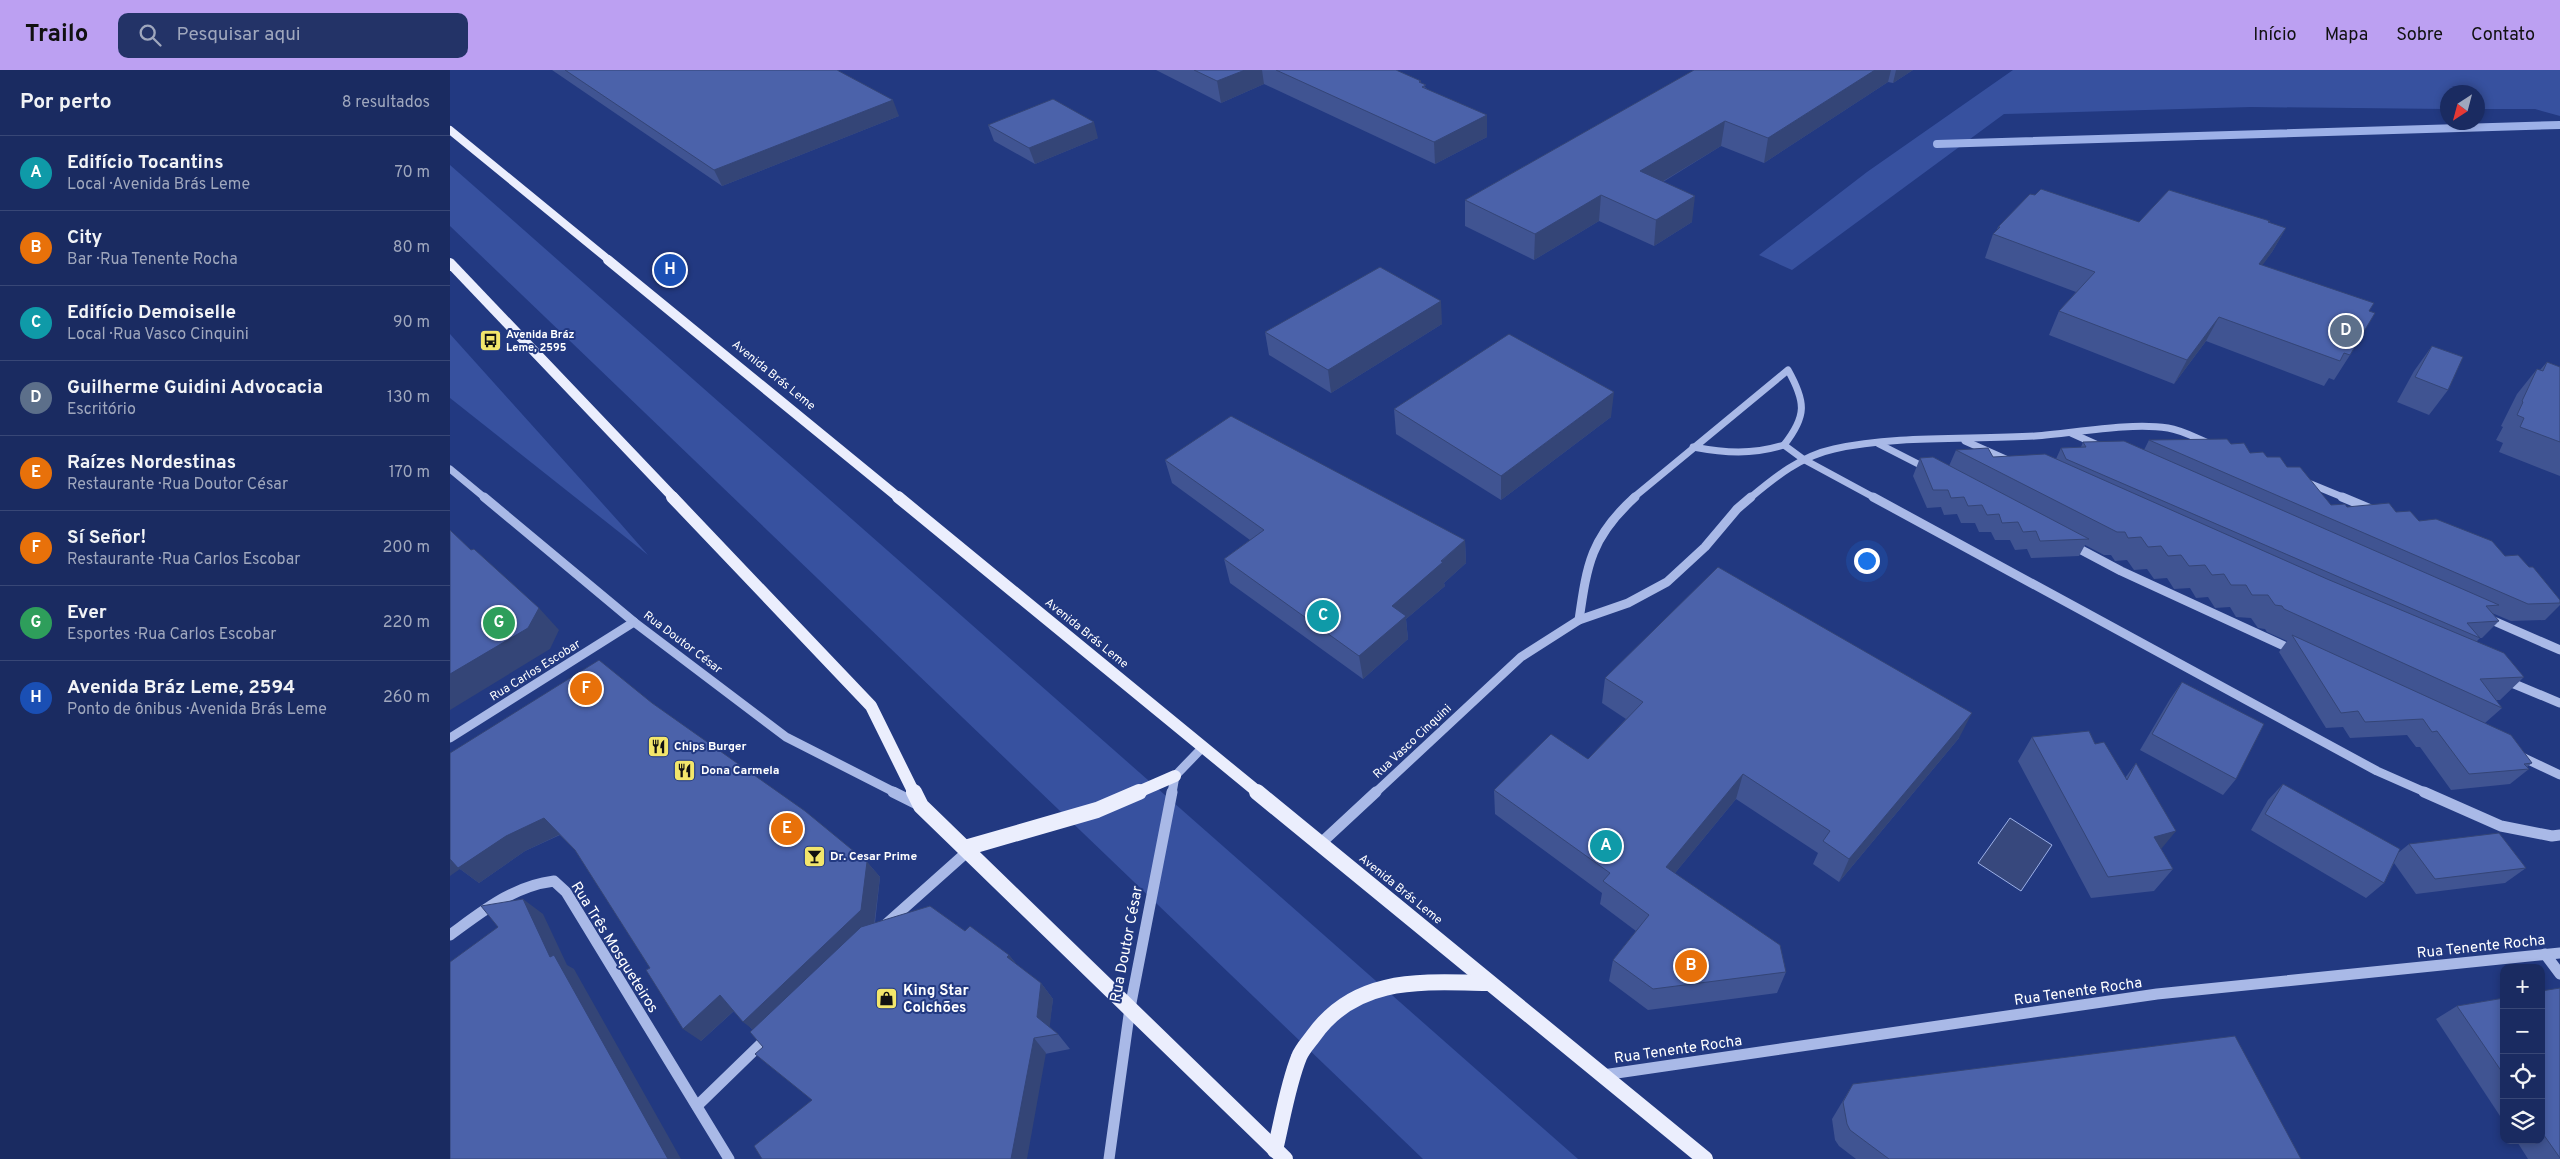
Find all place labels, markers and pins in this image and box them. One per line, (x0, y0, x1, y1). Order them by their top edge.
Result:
pin: H (654, 251, 686, 289)
pin: D (2330, 312, 2362, 350)
bus stop icon: Avenida Bráz Leme, 2595 (478, 328, 502, 352)
place label: Avenida Bráz Leme, 2595 (506, 328, 575, 355)
pin: C (1307, 597, 1339, 635)
pin: G (483, 604, 515, 642)
pin: F (570, 670, 602, 708)
restaurant icon: Chips Burger (646, 734, 670, 758)
place label: Chips Burger (674, 739, 747, 755)
restaurant icon: Dona Carmela (673, 758, 697, 782)
place label: Dona Carmela (701, 763, 780, 779)
pin: E (771, 810, 803, 848)
pin: A (1590, 827, 1622, 865)
bar icon: Dr. Cesar Prime (802, 844, 826, 868)
place label: Dr. Cesar Prime (830, 849, 917, 865)
pin: B (1675, 947, 1707, 985)
place label: King Star Colchões (903, 982, 970, 1018)
shop icon: King Star Colchões (875, 987, 899, 1011)

